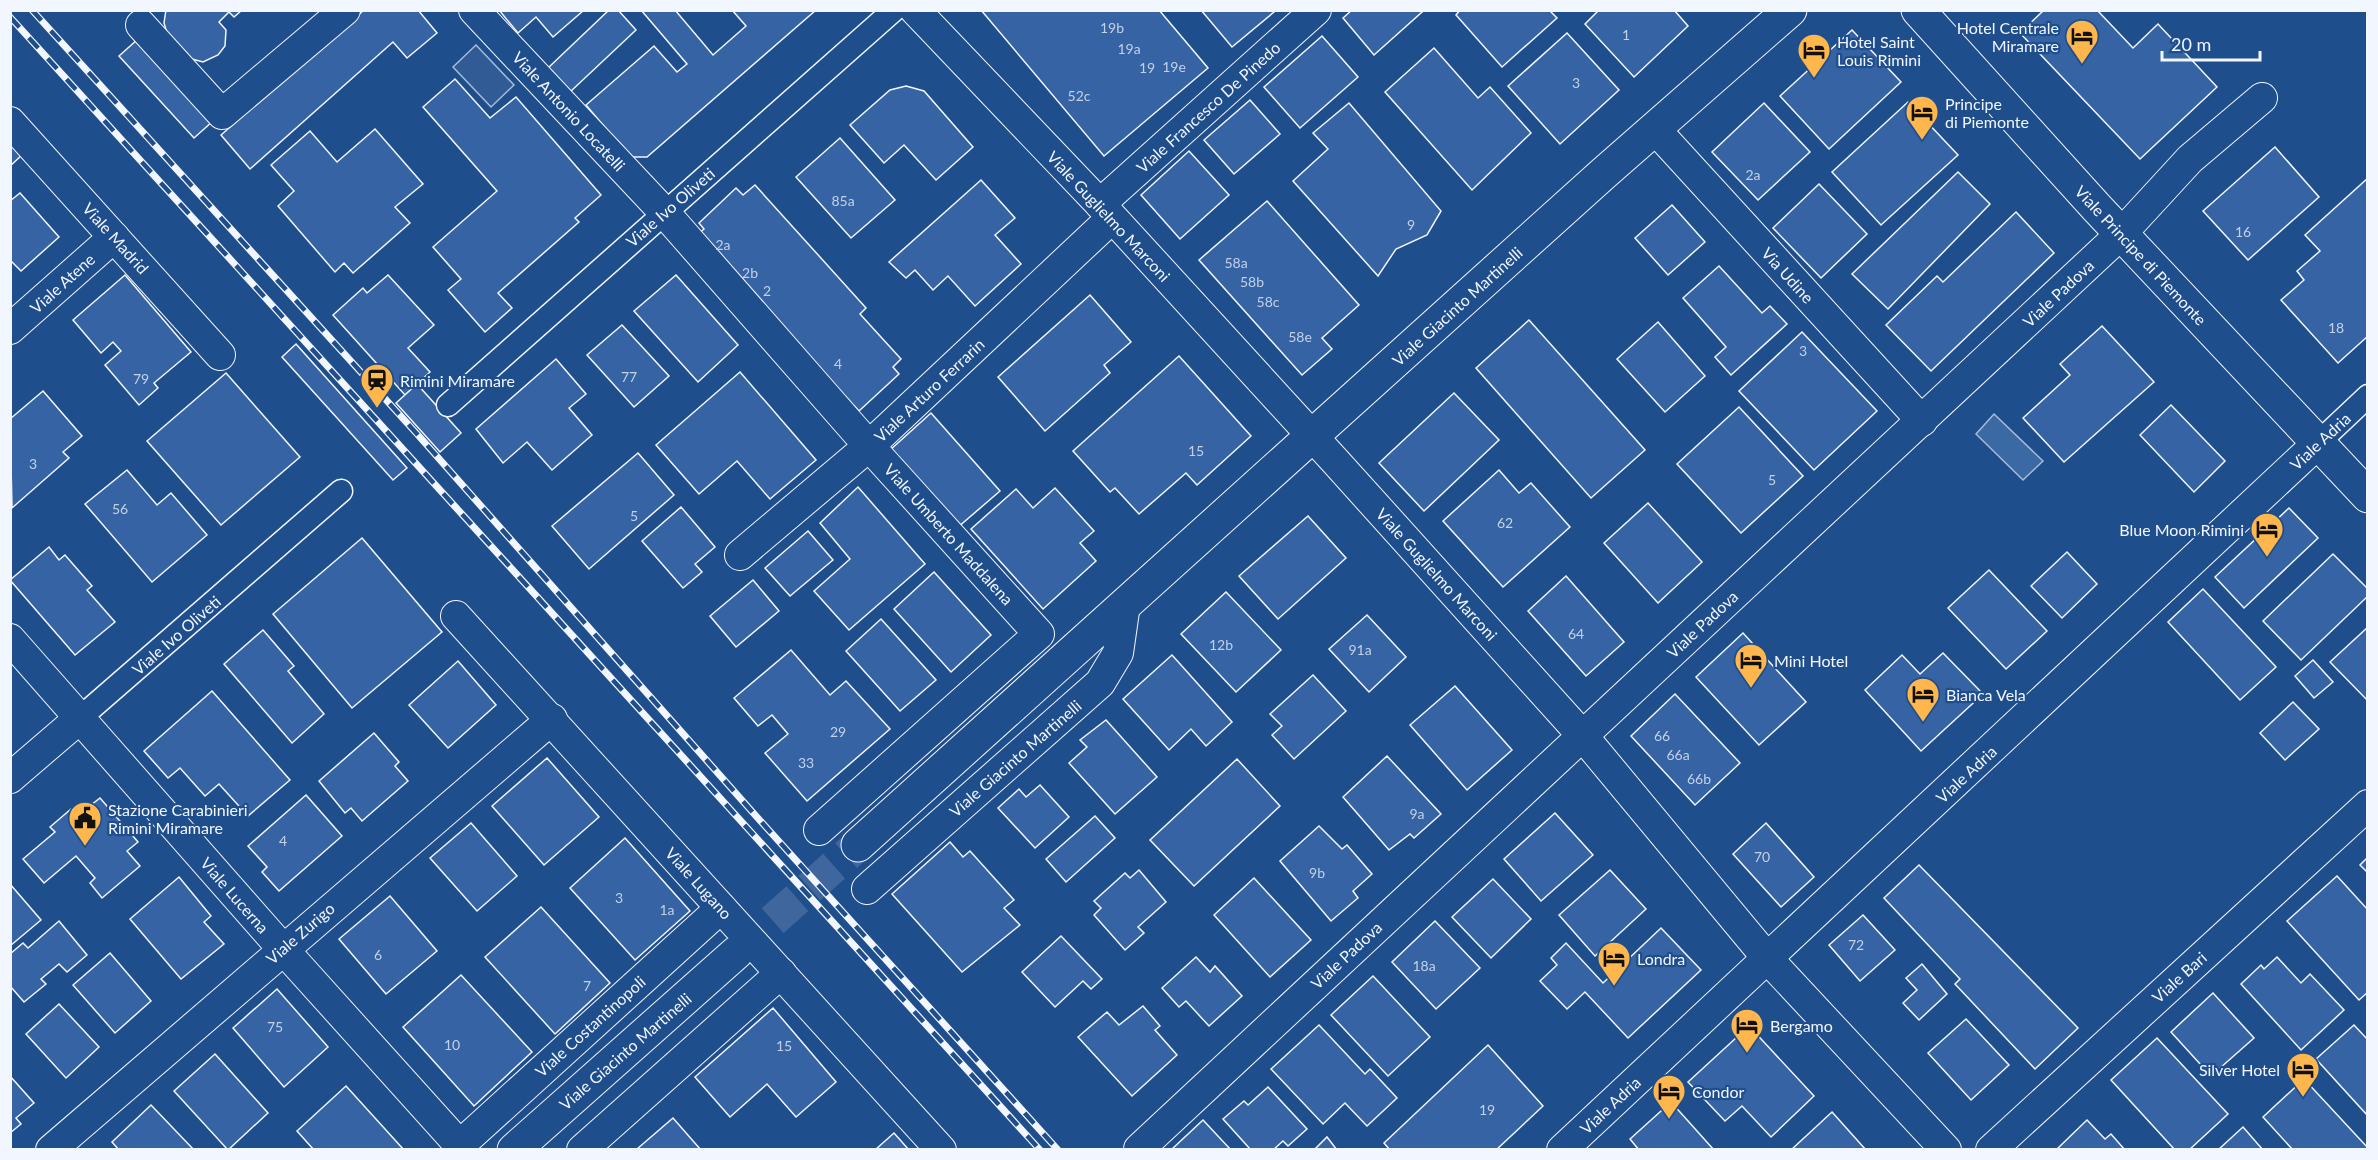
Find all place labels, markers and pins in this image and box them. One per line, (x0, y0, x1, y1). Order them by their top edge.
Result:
place label: Hotel Centrale Miramare (1957, 18, 2059, 55)
hotel icon: Hotel Centrale Miramare (2064, 18, 2100, 65)
hotel icon: Hotel Saint Louis Rimini (1796, 32, 1832, 79)
place label: Hotel Saint Louis Rimini (1837, 32, 1921, 69)
hotel icon: Principe di Piemonte (1904, 94, 1940, 141)
place label: Principe di Piemonte (1945, 94, 2029, 131)
station icon: Rimini Miramare (359, 362, 395, 409)
place label: Rimini Miramare (400, 371, 515, 390)
hotel icon: Blue Moon Rimini (2249, 511, 2285, 558)
place label: Blue Moon Rimini (2119, 520, 2244, 539)
hotel icon: Mini Hotel (1733, 642, 1769, 689)
place label: Mini Hotel (1774, 651, 1848, 670)
hotel icon: Bianca Vela (1905, 676, 1941, 723)
place label: Bianca Vela (1946, 685, 2026, 704)
public building icon: Stazione Carabinieri Rimini Miramare (67, 800, 103, 847)
place label: Stazione Carabinieri Rimini Miramare (108, 800, 248, 837)
hotel icon: Londra (1596, 940, 1632, 987)
place label: Londra (1637, 949, 1685, 968)
hotel icon: Bergamo (1729, 1007, 1765, 1054)
place label: Bergamo (1770, 1016, 1833, 1035)
hotel icon: Silver Hotel (2285, 1051, 2321, 1098)
place label: Silver Hotel (2199, 1060, 2280, 1079)
hotel icon: Condor (1651, 1073, 1687, 1120)
place label: Condor (1692, 1082, 1745, 1101)

